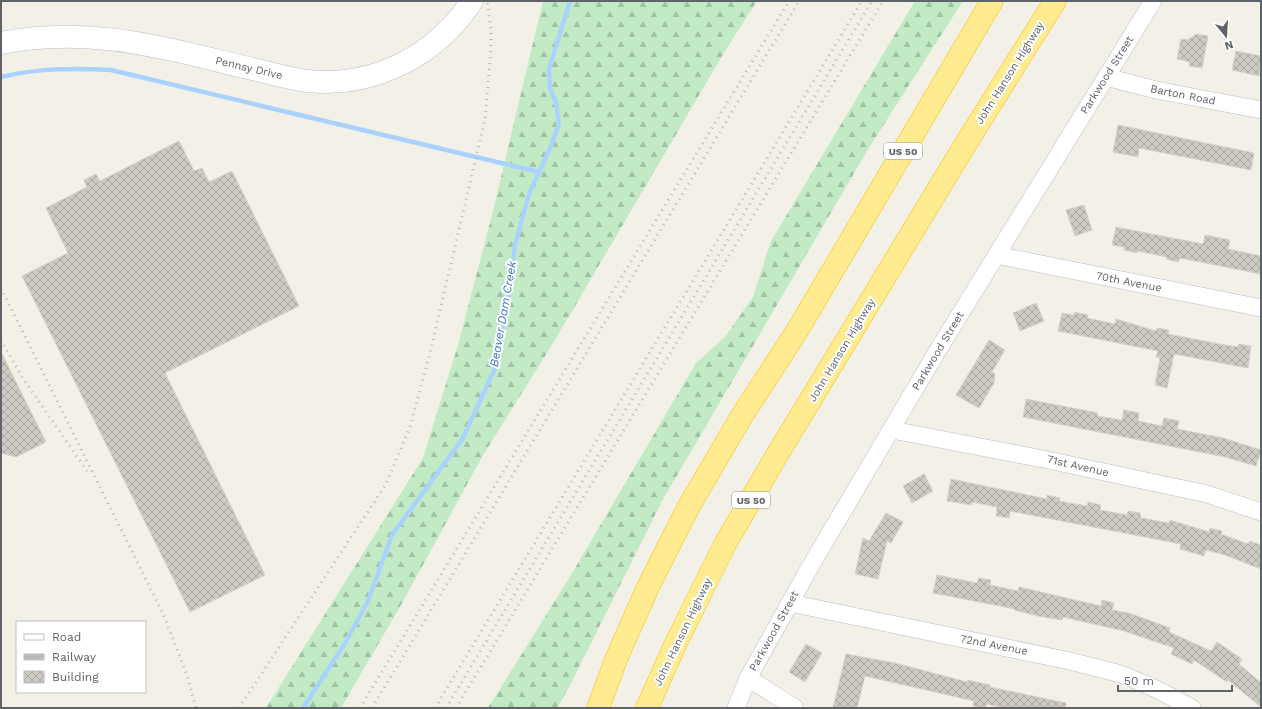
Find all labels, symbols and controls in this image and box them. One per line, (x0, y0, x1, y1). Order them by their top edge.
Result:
north arrow (1206, 16, 1246, 56)
street label: John Hanson Highway (973, 19, 1047, 127)
street label: Parkwood Street (1078, 33, 1136, 116)
text: N (1223, 38, 1235, 52)
street label: Pennsy Drive (214, 54, 284, 82)
street label: Barton Road (1149, 82, 1217, 108)
road number: US 50 (884, 143, 922, 159)
water label: Beaver Dam Creek (487, 260, 519, 368)
street label: 70th Avenue (1095, 269, 1163, 295)
street label: John Hanson Highway (806, 296, 878, 404)
street label: Parkwood Street (909, 309, 967, 393)
street label: 71st Avenue (1046, 453, 1110, 479)
road number: US 50 (732, 492, 770, 508)
street label: John Hanson Highway (651, 576, 715, 688)
street label: Parkwood Street (747, 588, 802, 673)
legend (16, 621, 146, 693)
text: Road (52, 630, 81, 644)
street label: 72nd Avenue (959, 632, 1029, 658)
text: Railway (52, 650, 97, 664)
scale bar (1118, 667, 1232, 693)
text: Building (52, 670, 99, 684)
text: 50 m (1124, 674, 1154, 688)

